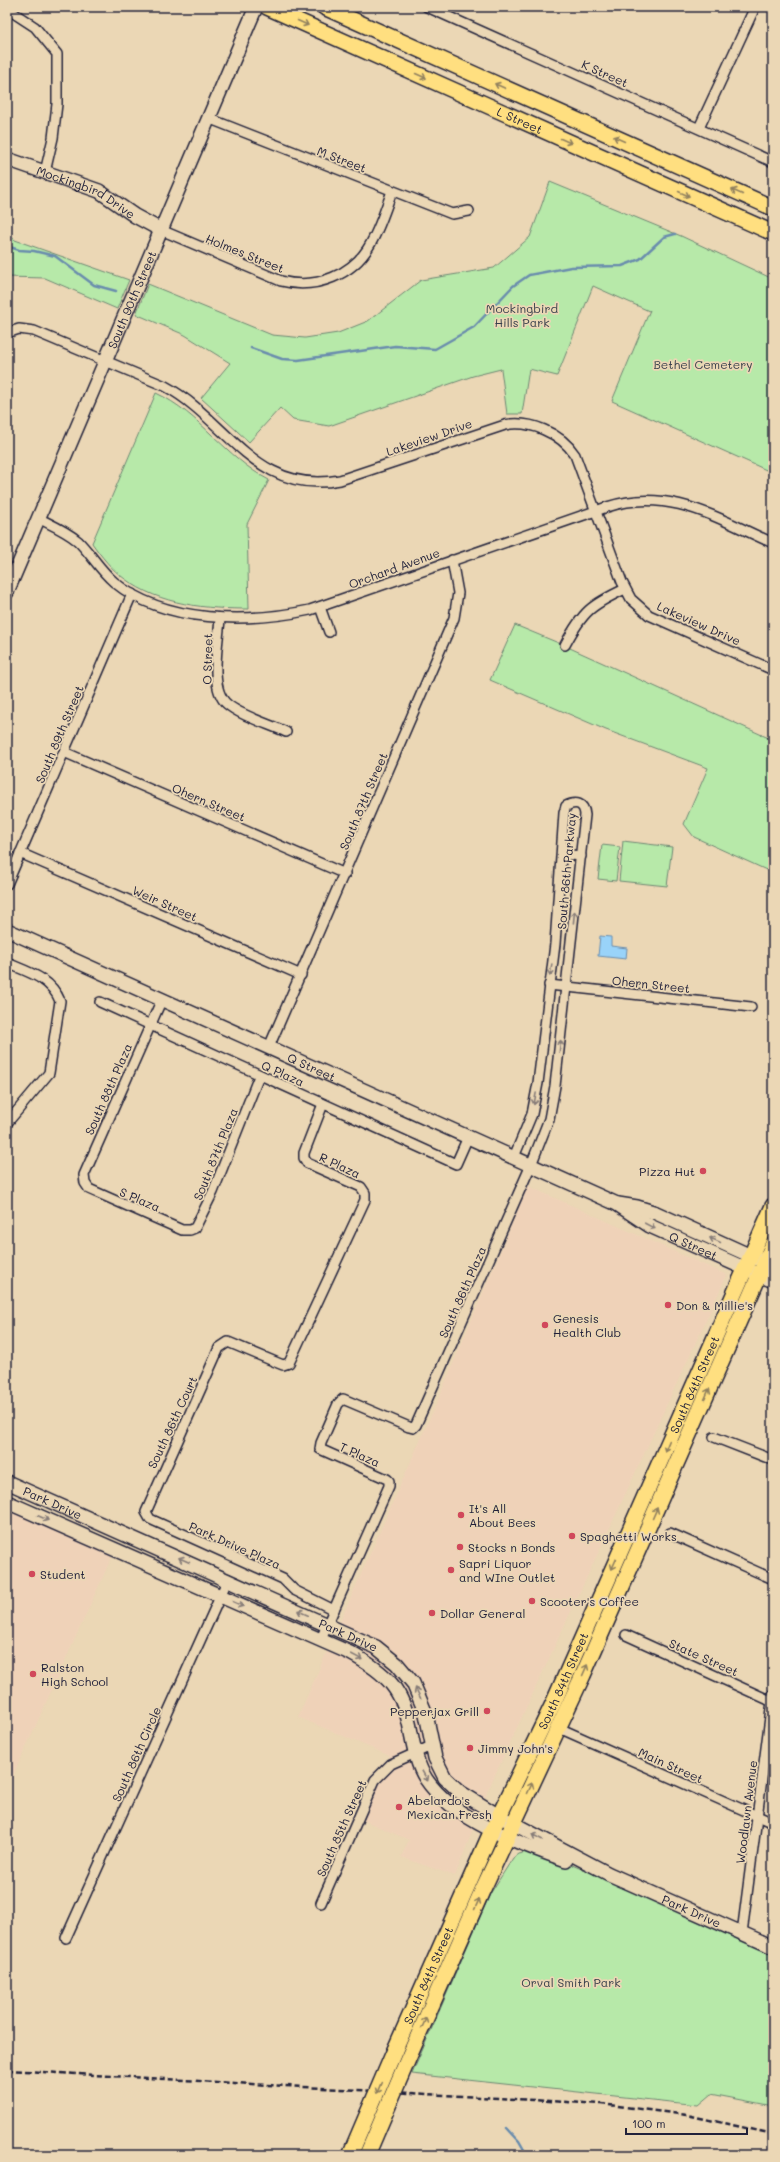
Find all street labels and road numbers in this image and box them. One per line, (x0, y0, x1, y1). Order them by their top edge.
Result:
street label: K Street (579, 56, 631, 90)
street label: L Street (495, 103, 545, 137)
street label: M Street (315, 142, 369, 176)
street label: Mockingbird Drive (35, 162, 139, 222)
street label: Holmes Street (203, 230, 287, 276)
street label: South 90th Street (104, 248, 159, 351)
street label: Lakeview Drive (384, 415, 474, 459)
street label: Orchard Avenue (346, 544, 442, 592)
street label: Lakeview Drive (655, 597, 743, 649)
street label: O Street (199, 633, 215, 685)
street label: South 89th Street (31, 683, 87, 785)
street label: South 87th Street (335, 750, 391, 852)
street label: Ohern Street (170, 779, 248, 825)
street label: South 86th Parkway (553, 812, 579, 930)
street label: Weir Street (130, 882, 200, 924)
street label: Ohern Street (611, 972, 691, 996)
street label: South 88th Plaza (81, 1041, 135, 1137)
street label: Q Street (285, 1049, 338, 1085)
street label: Q Plaza (259, 1057, 307, 1089)
street label: South 87th Plaza (189, 1106, 241, 1202)
street label: R Plaza (317, 1149, 363, 1181)
street label: S Plaza (117, 1183, 163, 1215)
street label: Q Street (667, 1228, 720, 1263)
street label: South 86th Plaza (435, 1244, 489, 1340)
street label: South 84th Street (666, 1333, 723, 1436)
street label: South 86th Court (144, 1373, 200, 1471)
street label: T Plaza (337, 1438, 383, 1470)
street label: Park Drive (21, 1482, 85, 1523)
street label: Park Drive Plaza (187, 1518, 283, 1572)
street label: Park Drive (316, 1615, 380, 1655)
street label: South 84th Street (534, 1630, 592, 1732)
street label: State Street (667, 1635, 741, 1679)
street label: South 86th Circle (108, 1704, 164, 1804)
street label: Main Street (636, 1744, 706, 1786)
street label: Woodlawn Avenue (732, 1759, 760, 1865)
street label: South 85th Street (312, 1777, 370, 1879)
street label: Park Drive (660, 1891, 724, 1931)
street label: South 84th Street (399, 1924, 456, 2026)

